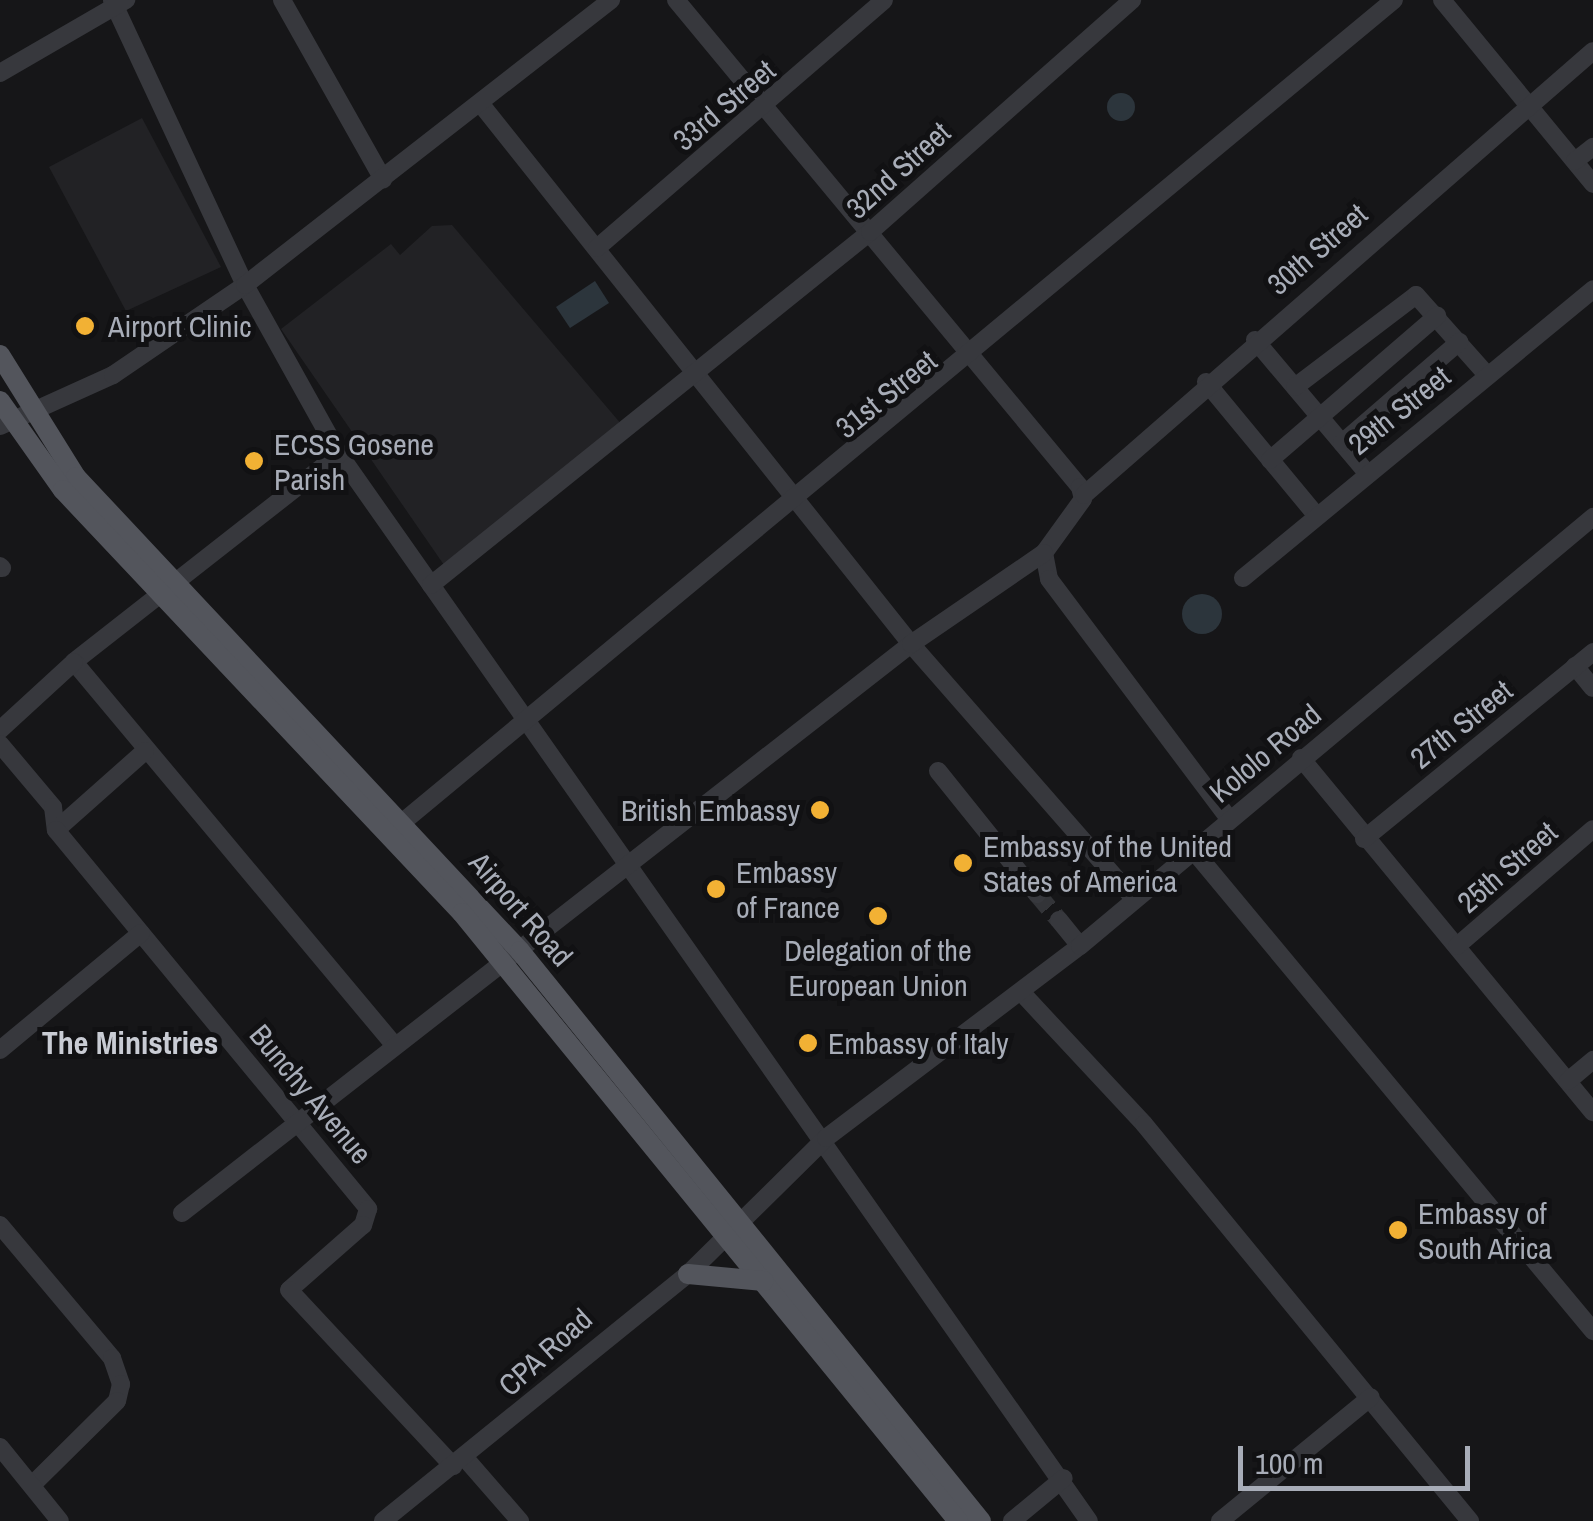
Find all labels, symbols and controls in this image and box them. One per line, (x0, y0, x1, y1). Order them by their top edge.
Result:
street label: 33rd Street (666, 52, 782, 158)
street label: 32nd Street (839, 114, 957, 226)
street label: 30th Street (1260, 196, 1374, 302)
place label: Airport Clinic (108, 308, 252, 344)
marker: Airport Clinic (72, 313, 98, 339)
street label: 31st Street (828, 343, 944, 445)
street label: 29th Street (1341, 358, 1457, 462)
place label: ECSS Gosene Parish (274, 426, 434, 496)
marker: ECSS Gosene Parish (243, 450, 265, 472)
street label: 27th Street (1403, 672, 1519, 776)
street label: Kololo Road (1202, 696, 1328, 810)
place label: British Embassy (621, 792, 800, 828)
marker: British Embassy (809, 799, 831, 821)
street label: 25th Street (1450, 814, 1564, 920)
place label: Embassy of the United States of America (983, 828, 1232, 898)
street label: Airport Road (462, 845, 580, 973)
marker: Embassy of the United States of America (952, 852, 974, 874)
place label: Embassy of France (736, 854, 840, 924)
marker: Embassy of France (705, 878, 727, 900)
marker: Delegation of the European Union (867, 905, 889, 927)
place label: Delegation of the European Union (784, 932, 972, 1002)
street label: Bunchy Avenue (242, 1017, 380, 1171)
district label: The Ministries (42, 1024, 218, 1062)
place label: Embassy of Italy (828, 1025, 1008, 1061)
marker: Embassy of Italy (797, 1032, 819, 1054)
place label: Embassy of South Africa (1418, 1195, 1553, 1266)
marker: Embassy of South Africa (1387, 1219, 1409, 1241)
street label: CPA Road (490, 1300, 600, 1404)
scale bar (1243, 1426, 1476, 1488)
text: 100 m (1255, 1443, 1323, 1483)

